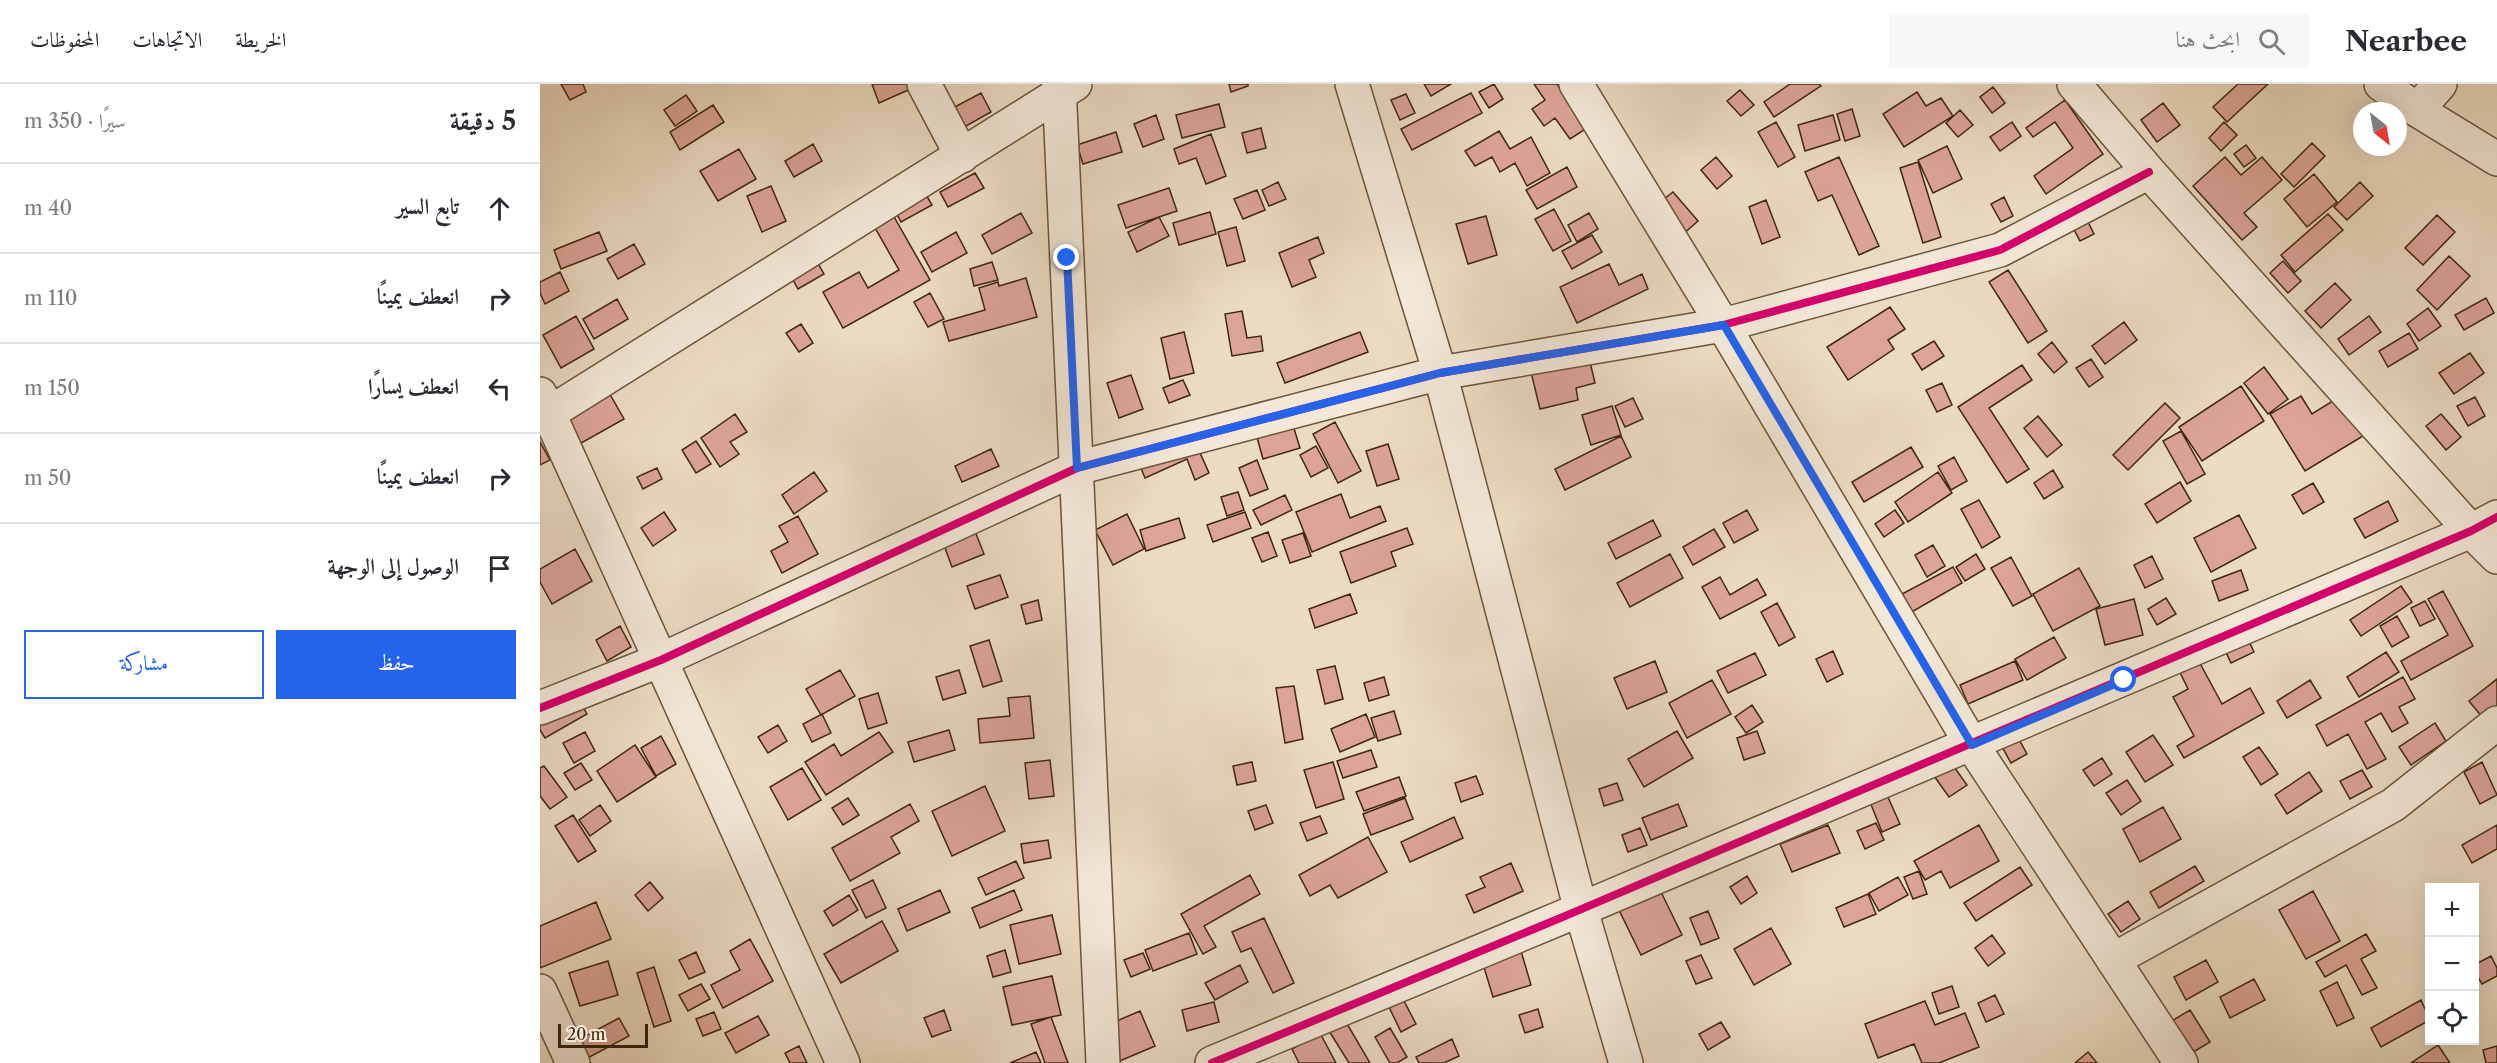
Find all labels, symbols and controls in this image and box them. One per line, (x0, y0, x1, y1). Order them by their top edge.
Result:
search box (1889, 14, 2309, 68)
text: Nearbee (2345, 24, 2467, 58)
icon: search (2255, 25, 2288, 58)
text: ابحث هنا (2175, 26, 2240, 53)
text: المحفوظات (30, 27, 99, 52)
text: الاتجاهات (132, 27, 202, 52)
text: الخريطة (235, 27, 286, 52)
north arrow (2353, 102, 2407, 156)
text: 5 دقيقة (450, 105, 516, 137)
text: سيرًا · 350 m (24, 109, 126, 133)
icon: ahead (483, 192, 516, 225)
text: تابع السير (396, 193, 459, 220)
text: 40 m (24, 196, 72, 220)
route end (1053, 244, 1079, 270)
icon: right (483, 282, 516, 315)
text: انعطف يمينًا (377, 283, 459, 310)
text: 110 m (24, 286, 77, 310)
icon: left (483, 372, 516, 405)
text: انعطف يسارًا (368, 373, 459, 400)
text: 150 m (24, 376, 80, 400)
icon: right (483, 462, 516, 495)
text: انعطف يمينًا (377, 463, 459, 490)
text: 50 m (24, 466, 72, 490)
icon: arrive (483, 552, 516, 585)
text: الوصول إلى الوجهة (327, 553, 459, 580)
button: مشاركة (24, 630, 264, 699)
button: حفظ (276, 630, 516, 699)
route start (2110, 666, 2136, 692)
map controls (2425, 883, 2479, 1045)
button: + (2425, 883, 2479, 937)
button: − (2425, 937, 2479, 991)
button: locate (2425, 991, 2479, 1045)
scale bar (558, 1021, 648, 1048)
text: 20 m (567, 1024, 606, 1044)

